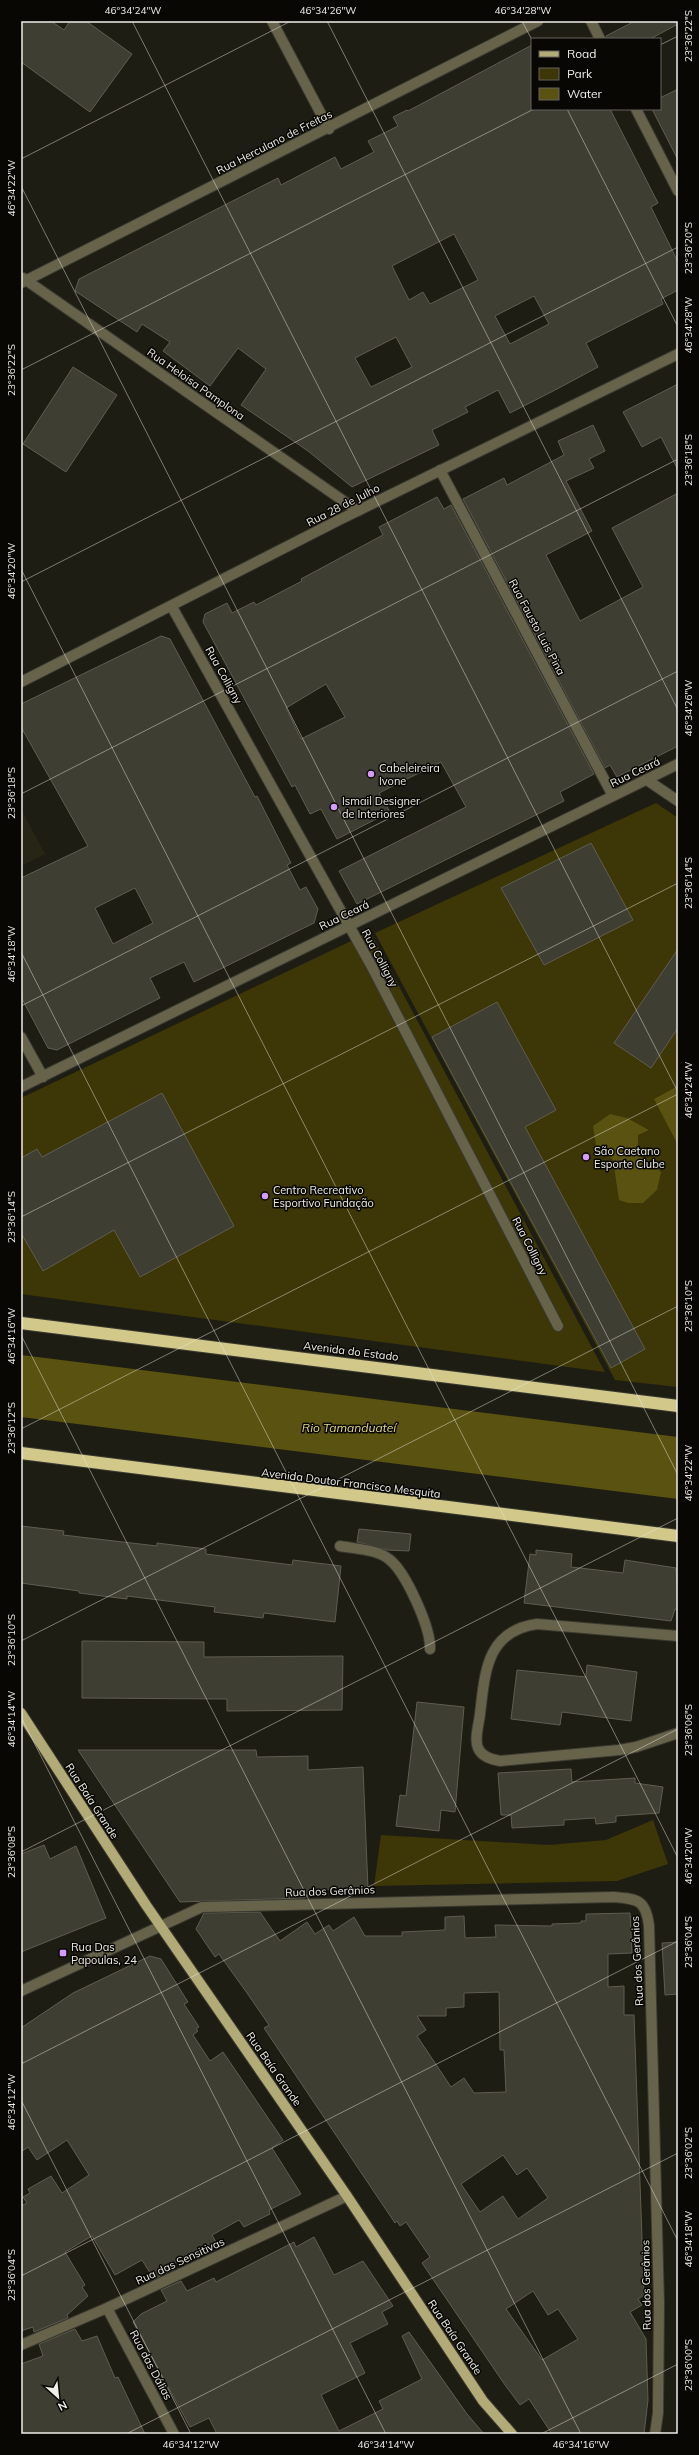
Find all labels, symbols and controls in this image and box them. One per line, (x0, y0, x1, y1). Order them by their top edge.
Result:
text: 46°34'24"W (105, 4, 161, 17)
text: 46°34'26"W (300, 4, 356, 17)
text: 46°34'28"W (495, 4, 551, 17)
text: 23°36'22"S (682, 10, 695, 62)
legend (531, 38, 661, 110)
text: Road (567, 46, 596, 61)
text: Park (567, 66, 593, 81)
text: Water (567, 86, 603, 101)
street label: Rua Herculano de Freitas (214, 107, 334, 177)
text: 46°34'22"W (5, 160, 18, 216)
text: 23°36'20"S (682, 222, 695, 274)
text: 46°34'28"W (682, 297, 695, 353)
text: 23°36'22"S (5, 344, 18, 396)
street label: Rua Heloisa Pamplona (144, 345, 248, 423)
text: 23°36'18"S (682, 434, 695, 486)
street label: Rua 28 de Julho (304, 481, 382, 529)
text: 46°34'20"W (5, 543, 18, 599)
street label: Rua Fausto Luis Pina (506, 577, 568, 677)
street label: Rua Colligny (202, 644, 246, 706)
text: 46°34'26"W (682, 680, 695, 736)
street label: Rua Ceará (608, 754, 662, 790)
place label: Cabeleireira Ivone (379, 761, 440, 788)
text: 23°36'18"S (5, 767, 18, 819)
marker: Cabeleireira Ivone (366, 769, 376, 779)
place label: Ismail Designer de Interiores (342, 794, 420, 821)
marker: Ismail Designer de Interiores (329, 802, 339, 812)
text: 23°36'14"S (682, 857, 695, 909)
street label: Rua Ceará (317, 897, 371, 933)
text: 46°34'18"W (5, 926, 18, 982)
street label: Rua Colligny (359, 927, 401, 989)
text: 46°34'24"W (682, 1062, 695, 1118)
place label: São Caetano Esporte Clube (594, 1144, 665, 1171)
marker: São Caetano Esporte Clube (581, 1152, 591, 1162)
place label: Centro Recreativo Esportivo Fundação (273, 1183, 374, 1210)
text: 23°36'14"S (5, 1191, 18, 1243)
marker: Centro Recreativo Esportivo Fundação (260, 1191, 270, 1201)
street label: Rua Colligny (509, 1214, 551, 1278)
text: 23°36'10"S (682, 1280, 695, 1332)
text: 46°34'16"W (5, 1308, 18, 1364)
street label: Avenida do Estado (303, 1338, 399, 1364)
text: 23°36'12"S (5, 1402, 18, 1454)
water label: Rio Tamanduateí (302, 1420, 398, 1435)
text: 46°34'22"W (682, 1445, 695, 1501)
street label: Avenida Doutor Francisco Mesquita (261, 1465, 441, 1501)
text: 23°36'10"S (5, 1614, 18, 1666)
text: 46°34'14"W (5, 1691, 18, 1747)
text: 23°36'06"S (682, 1704, 695, 1756)
street label: Rua Baía Grande (62, 1761, 122, 1841)
text: 23°36'08"S (5, 1826, 18, 1878)
text: 46°34'20"W (682, 1828, 695, 1884)
street label: Rua dos Gerânios (285, 1882, 375, 1900)
street label: Rua dos Gerânios (628, 1916, 646, 2006)
text: 23°36'04"S (682, 1916, 695, 1968)
place label: Rua Das Papoulas, 24 (71, 1940, 137, 1967)
marker: Rua Das Papoulas, 24 (58, 1948, 68, 1958)
street label: Rua Baía Grande (243, 2029, 305, 2109)
text: 46°34'12"W (5, 2074, 18, 2130)
text: 23°36'02"S (682, 2127, 695, 2179)
text: 46°34'18"W (682, 2211, 695, 2267)
street label: Rua das Sensitivas (133, 2234, 227, 2288)
street label: Rua dos Gerânios (638, 2240, 654, 2330)
text: 23°36'04"S (5, 2249, 18, 2301)
street label: Rua Baía Grande (425, 2297, 485, 2377)
street label: Rua das Dálias (127, 2328, 175, 2402)
text: 23°36'00"S (682, 2339, 695, 2391)
north arrow (38, 2377, 78, 2417)
text: N (56, 2398, 69, 2414)
text: 46°34'12"W (163, 2438, 219, 2451)
text: 46°34'14"W (358, 2438, 414, 2451)
text: 46°34'16"W (553, 2438, 609, 2451)

